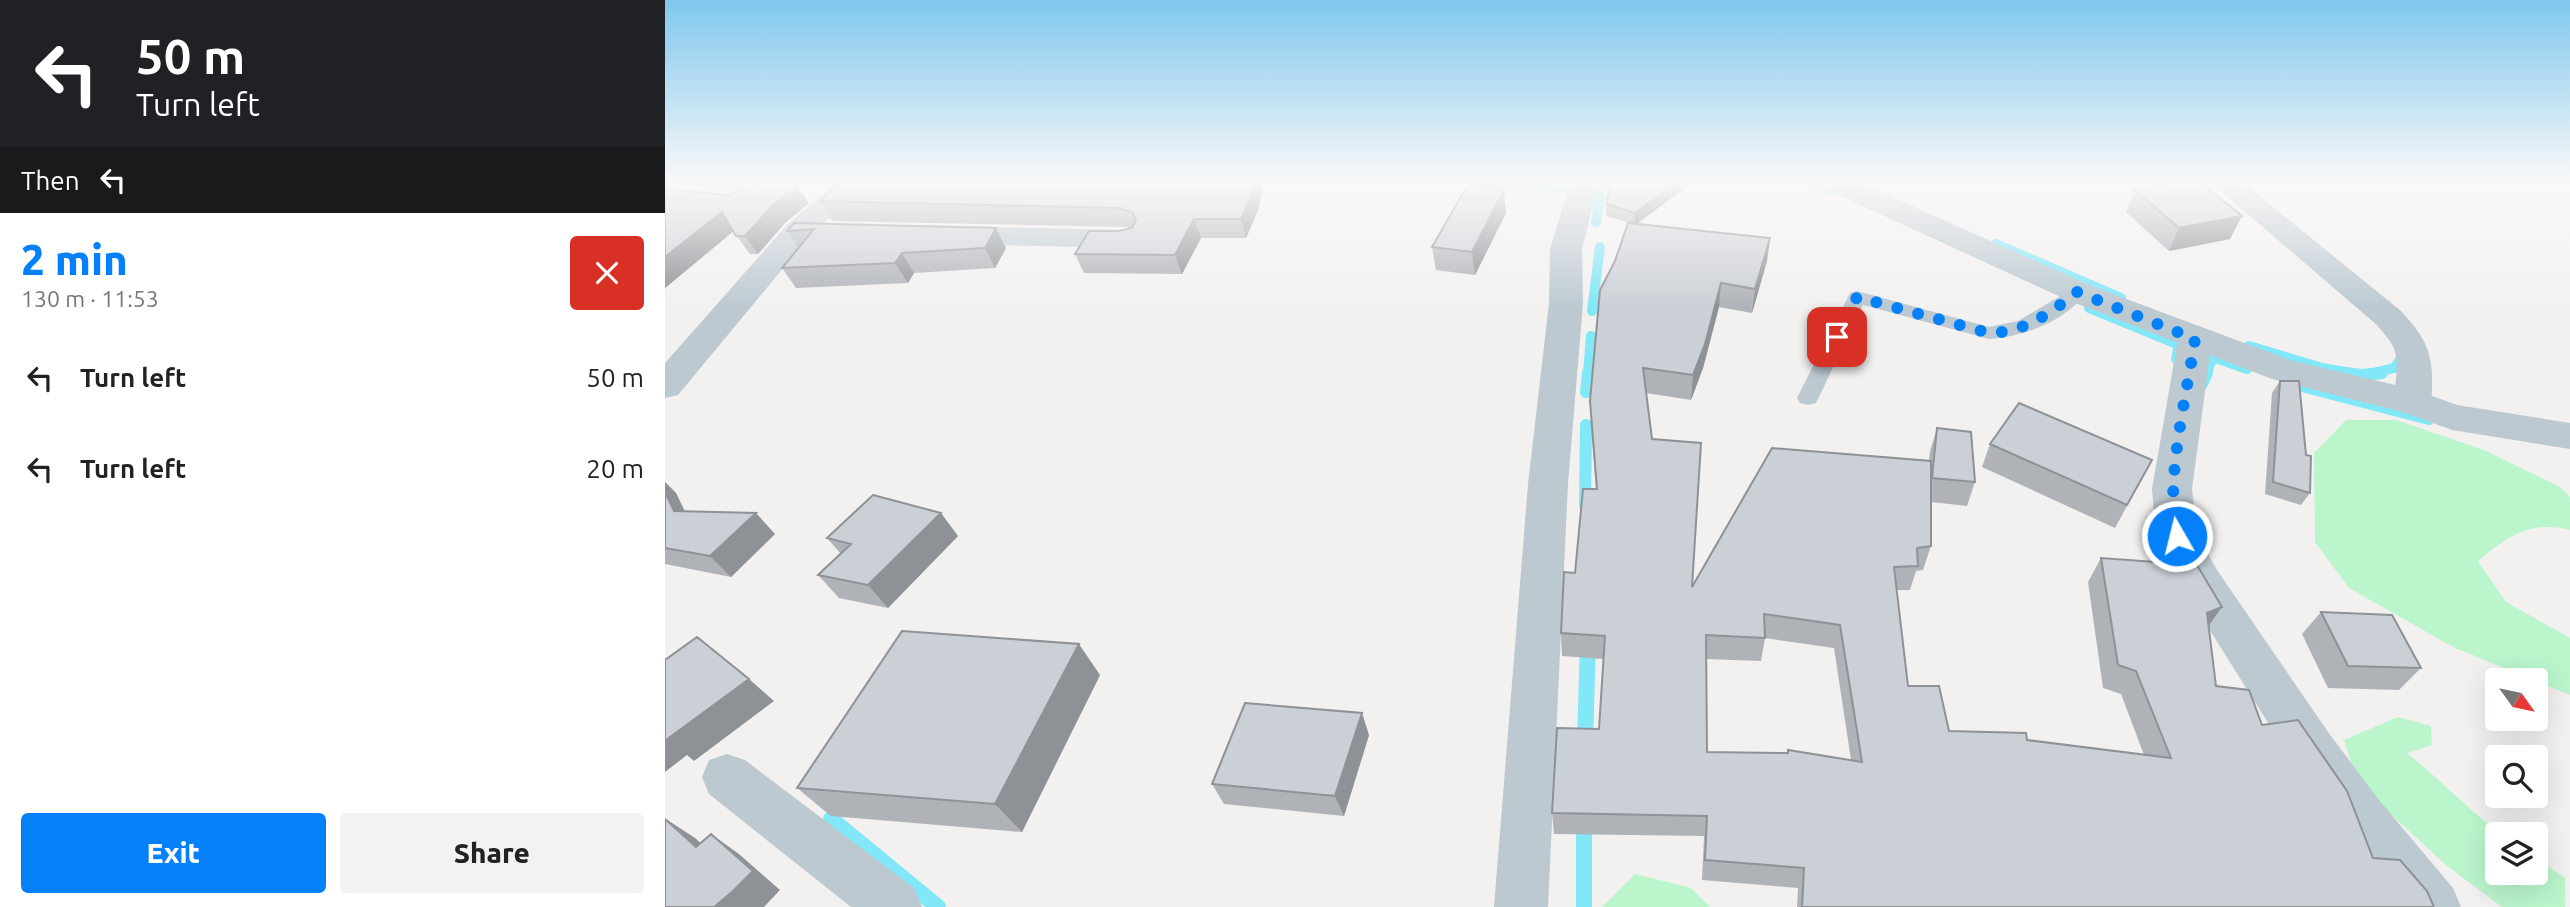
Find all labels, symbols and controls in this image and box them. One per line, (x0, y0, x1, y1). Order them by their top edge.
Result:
icon: left (21, 28, 112, 119)
text: 50 m (136, 28, 245, 83)
text: Turn left (136, 86, 260, 122)
icon: left (94, 161, 132, 199)
text: Then (21, 166, 80, 195)
text: 2 min (21, 236, 128, 283)
button: close (570, 236, 644, 310)
text: 130 m · 11:53 (21, 286, 159, 311)
pin (1807, 307, 1867, 367)
icon: arrive (1818, 318, 1856, 356)
icon: left (21, 359, 59, 397)
text: Turn left (80, 363, 186, 392)
text: 50 m (586, 363, 644, 392)
icon: left (21, 450, 59, 488)
text: Turn left (80, 454, 186, 483)
text: 20 m (586, 454, 644, 483)
position arrow (2140, 499, 2214, 573)
north arrow (2485, 668, 2548, 732)
map controls (2485, 668, 2548, 885)
button: search (2485, 745, 2548, 808)
button: Exit (21, 813, 326, 893)
button: Share (340, 813, 644, 893)
button: layers (2485, 822, 2548, 885)

